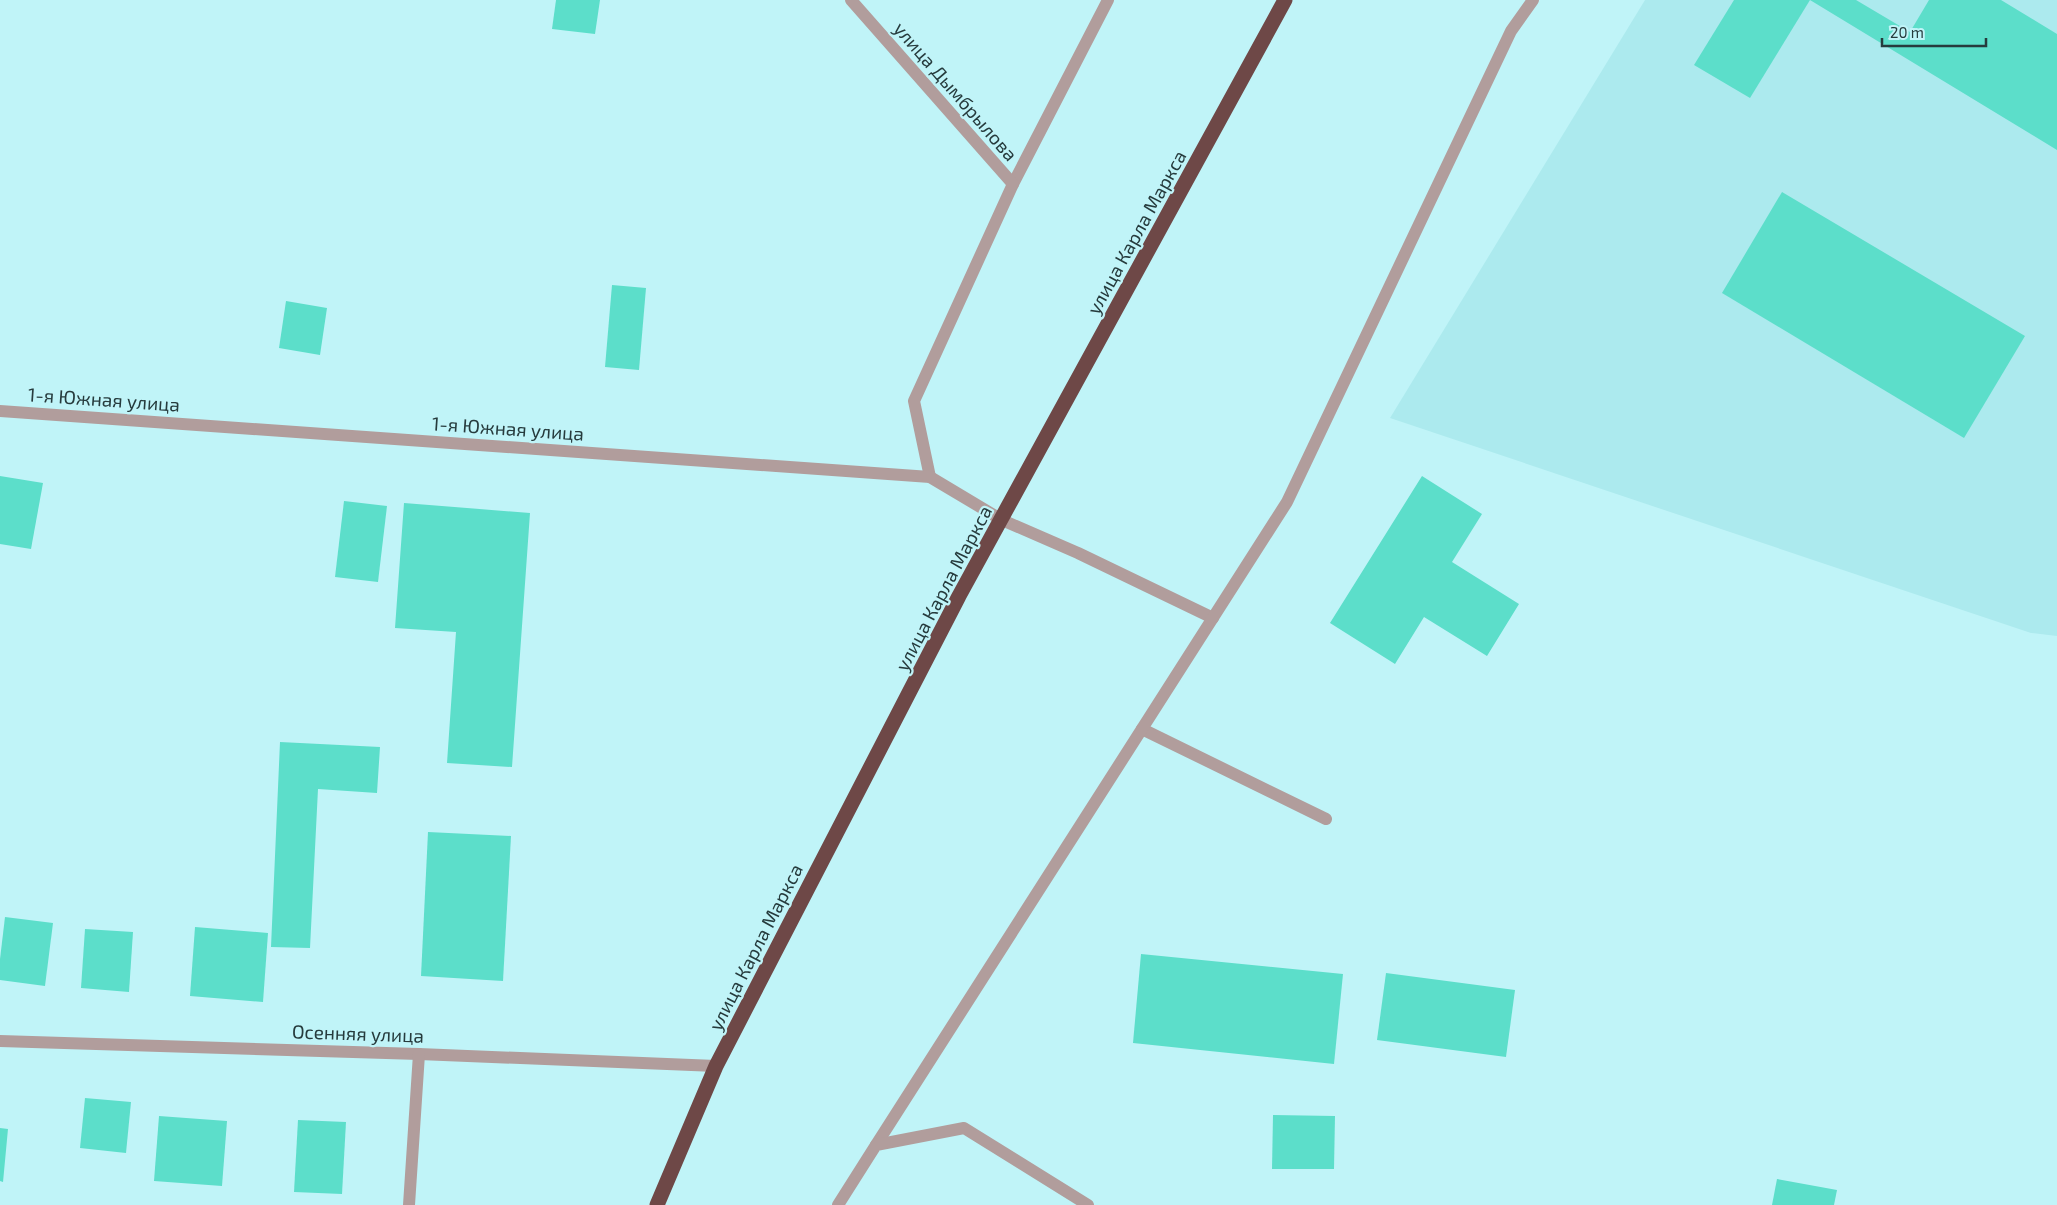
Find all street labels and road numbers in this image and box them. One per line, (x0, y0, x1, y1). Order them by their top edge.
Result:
street label: улица Дымбрылова (889, 17, 1023, 166)
street label: улица Карла Маркса (1081, 146, 1192, 318)
street label: 1-я Южная улица (27, 382, 181, 417)
street label: 1-я Южная улица (431, 411, 585, 446)
street label: улица Карла Маркса (890, 501, 997, 675)
street label: улица Карла Маркса (703, 860, 808, 1035)
street label: Осенняя улица (292, 1019, 424, 1048)

